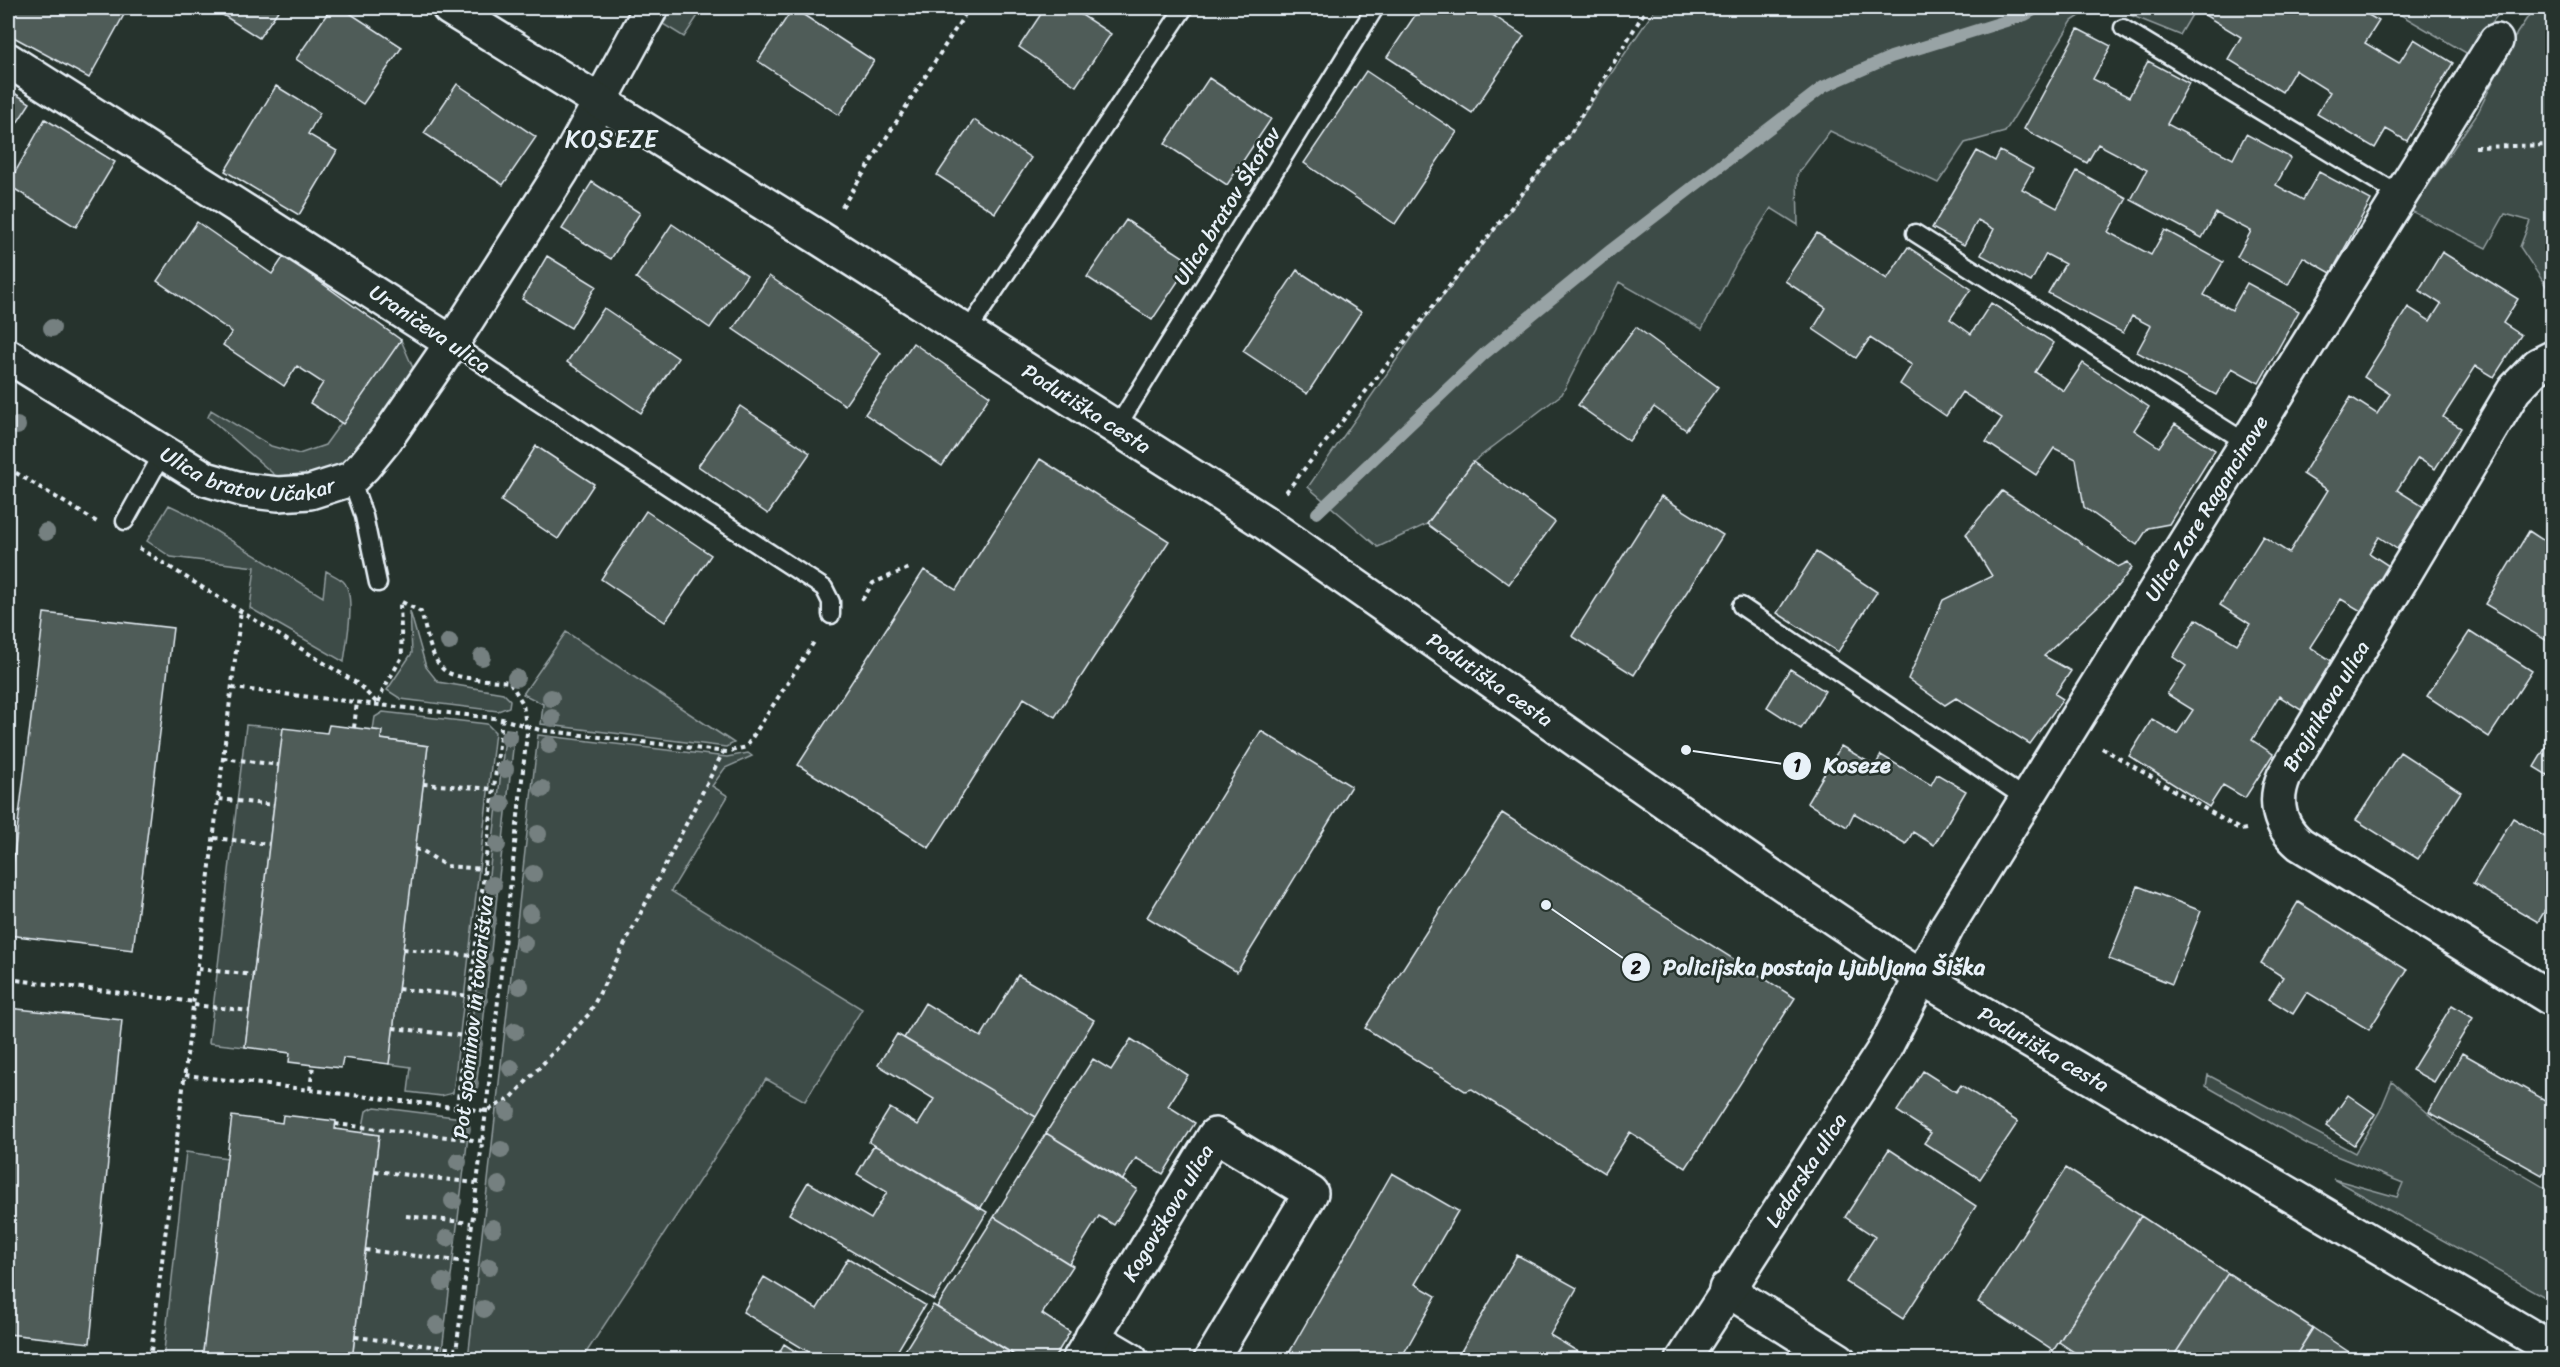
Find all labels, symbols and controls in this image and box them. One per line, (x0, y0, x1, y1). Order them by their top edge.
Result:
district label: KOSEZE (565, 118, 659, 160)
street label: Ulica bratov Škofov (1163, 118, 1292, 293)
street label: Uraničeva ulica (361, 274, 499, 384)
street label: Podutiška cesta (1014, 353, 1159, 465)
street label: Ulica Zore Ragancinove (2134, 408, 2279, 609)
street label: Ulica bratov Učakar (152, 436, 341, 514)
street label: Podutiška cesta (1418, 622, 1562, 738)
street label: Brajnikova ulica (2272, 632, 2381, 779)
callout: Koseze (1782, 746, 1903, 786)
text: Koseze (1822, 746, 1891, 785)
text: 1 (1793, 750, 1801, 782)
street label: Pot spominov in tovarištva (441, 893, 505, 1141)
callout: Policijska postaja Ljubljana Šiška (1621, 947, 1997, 987)
text: Policijska postaja Ljubljana Šiška (1663, 948, 1986, 987)
text: 2 (1630, 952, 1642, 984)
street label: Podutiška cesta (1970, 995, 2117, 1103)
street label: Ledarska ulica (1754, 1105, 1858, 1235)
street label: Kogovškova ulica (1111, 1136, 1225, 1289)

